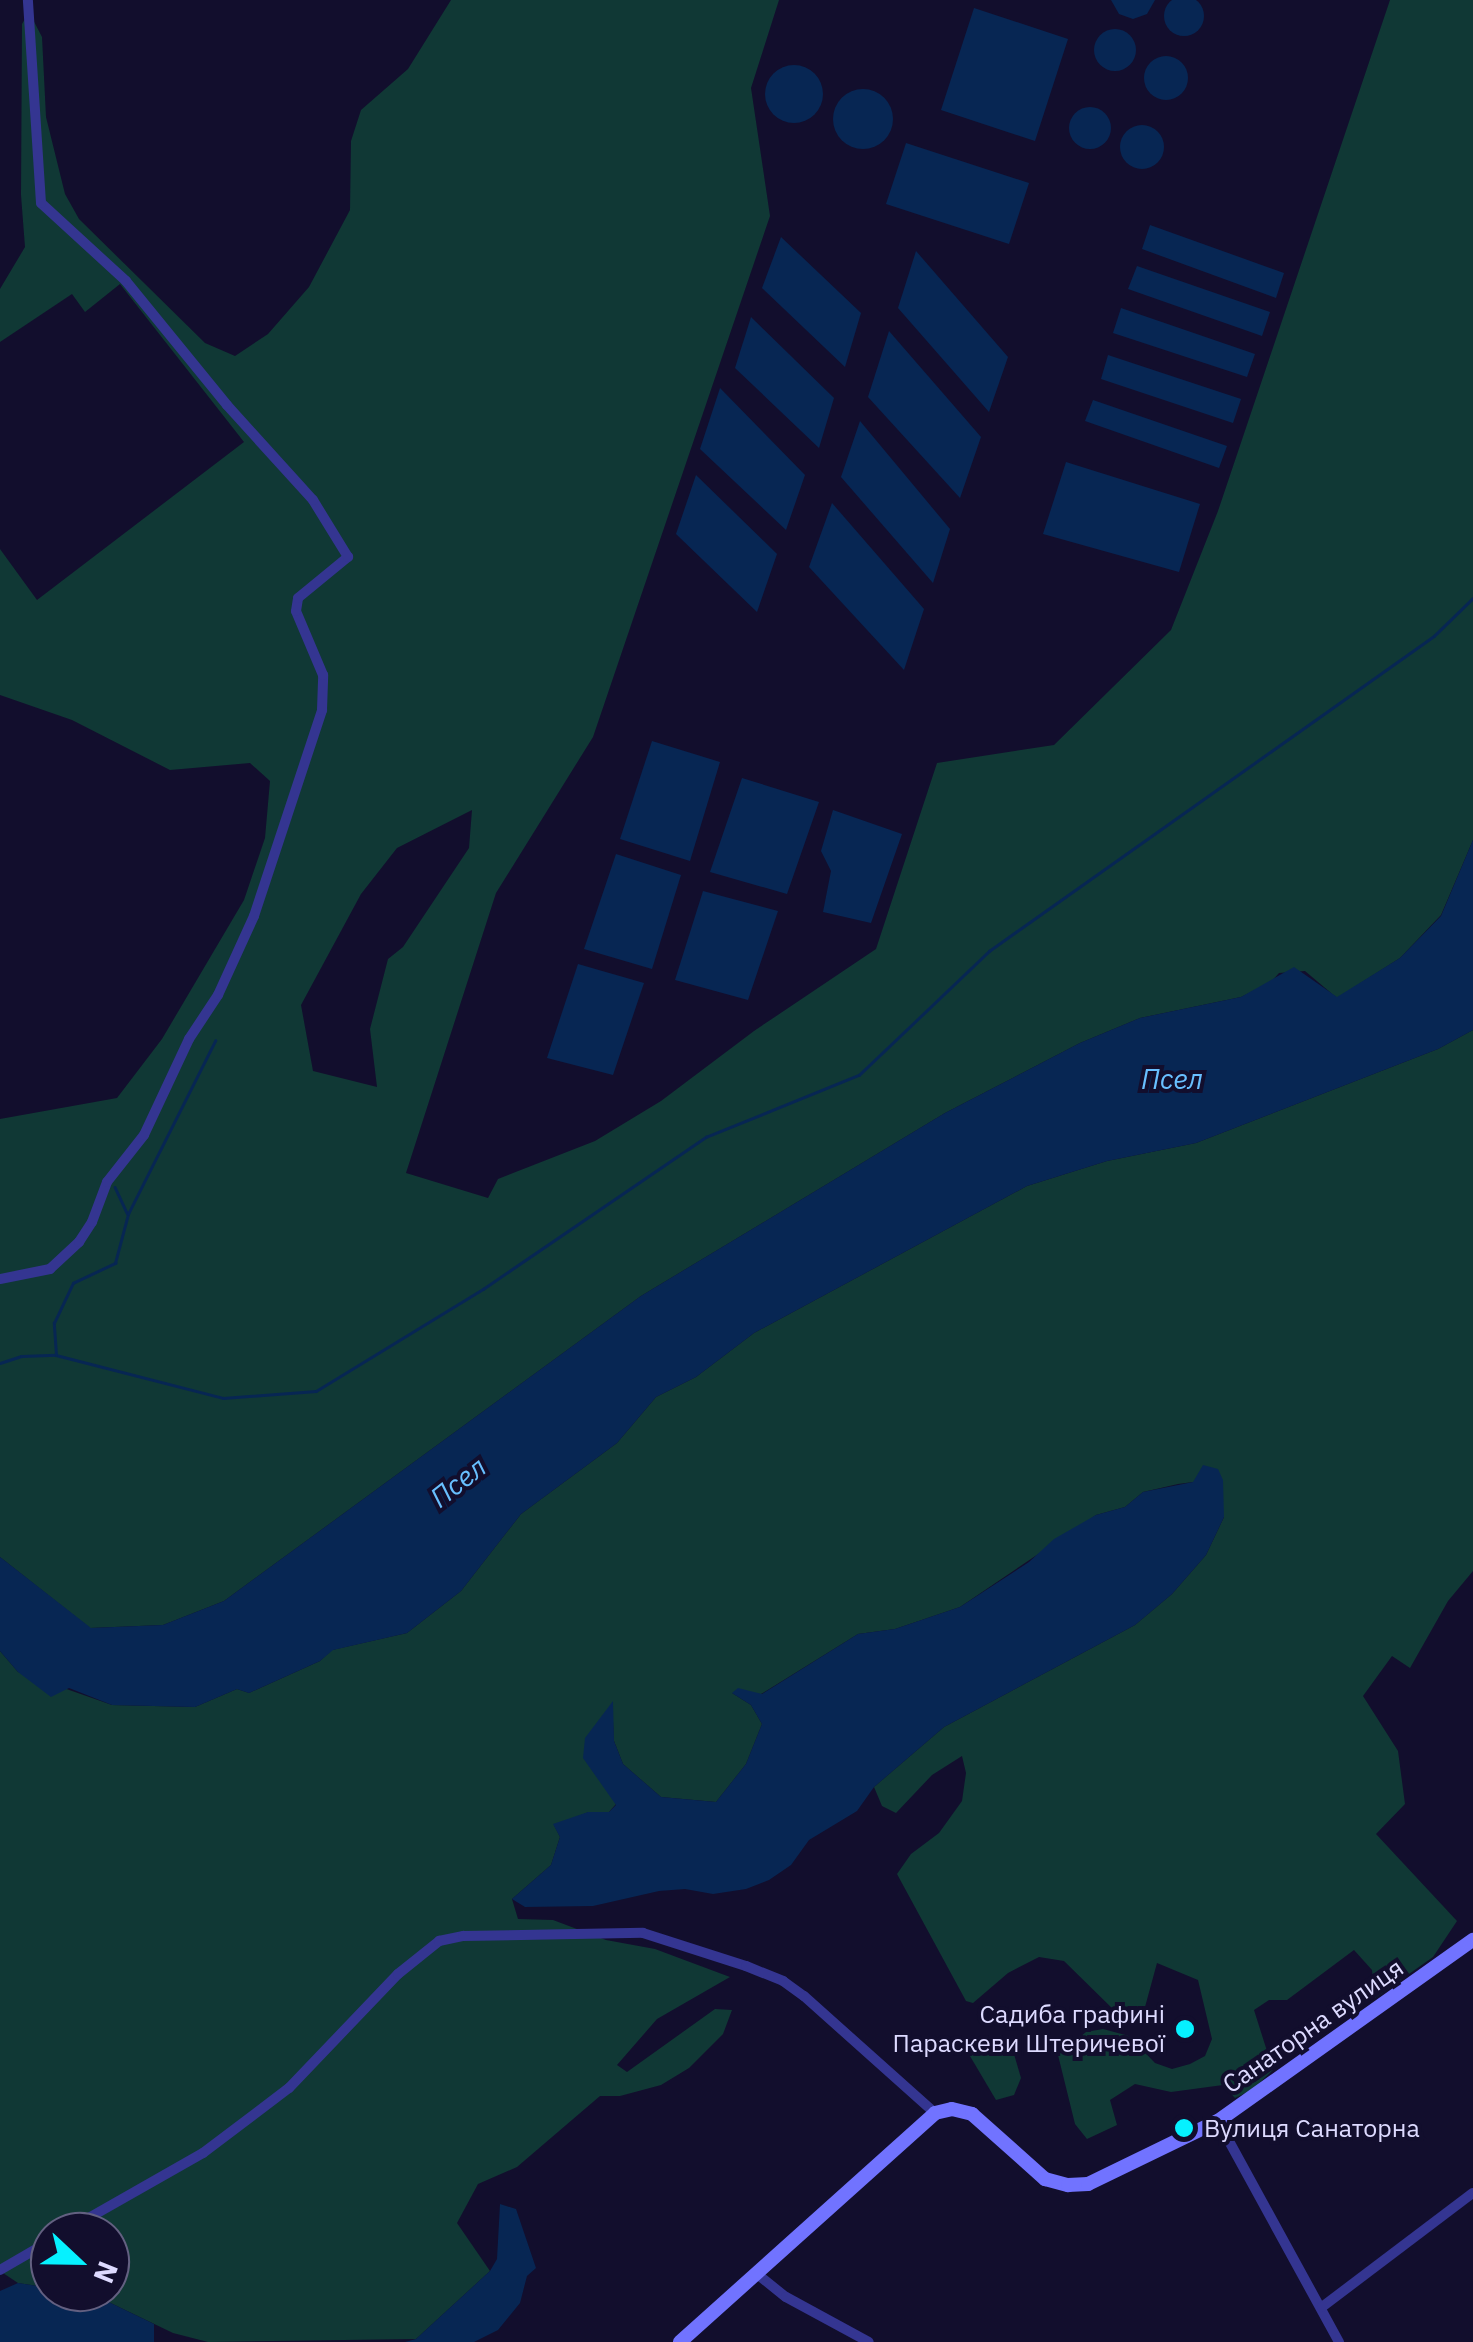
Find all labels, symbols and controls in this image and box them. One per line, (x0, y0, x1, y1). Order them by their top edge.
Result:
water label: Псел (1141, 1062, 1203, 1096)
water label: Псел (423, 1450, 493, 1514)
street label: Санаторна вулиця (1217, 1953, 1409, 2099)
place label: Садиба графині Параскеви Штеричевої (893, 2000, 1165, 2059)
marker: Садиба графині Параскеви Штеричевої (1174, 2018, 1196, 2040)
place label: Вулиця Санаторна (1204, 2113, 1420, 2143)
marker: Вулиця Санаторна (1173, 2117, 1195, 2139)
north arrow (30, 2212, 130, 2312)
text: N (85, 2256, 127, 2289)

